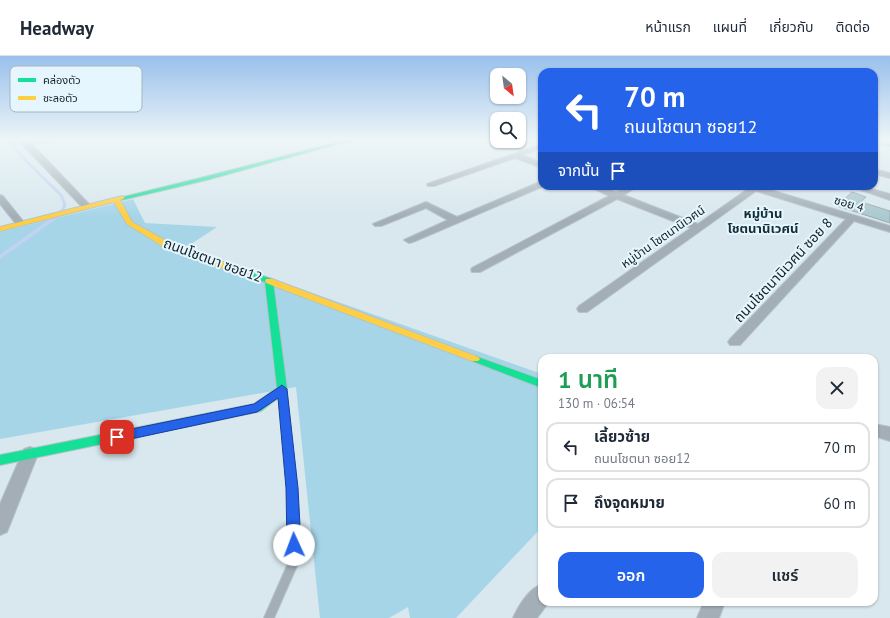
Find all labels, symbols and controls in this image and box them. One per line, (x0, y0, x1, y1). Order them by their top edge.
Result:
text: Headway (20, 16, 94, 40)
text: หน้าแรก (645, 18, 691, 36)
text: แผนที่ (713, 18, 747, 36)
text: เกี่ยวกับ (769, 18, 814, 36)
text: ติดต่อ (836, 18, 870, 36)
legend (10, 66, 142, 112)
north arrow (490, 68, 526, 104)
map controls (490, 68, 526, 148)
text: คล่องตัว (43, 73, 81, 87)
text: 70 m (624, 78, 685, 115)
icon: left (558, 84, 610, 136)
text: ชะลอตัว (43, 91, 78, 105)
button: search (490, 112, 526, 148)
text: ถนนโชตนา ซอย12 (624, 115, 757, 138)
icon: arrive (607, 160, 629, 182)
text: จากนั้น (558, 161, 599, 180)
street label: ซอย 4 (832, 192, 866, 215)
street label: หมู่บ้าน โชตนานิเวศน์ (618, 202, 707, 271)
district label: หมู่บ้าน โชตนานิเวศน์ (728, 205, 798, 237)
street label: ถนนโชตนานิเวศน์ ซอย 8 (730, 214, 836, 326)
street label: ถนนโชตนา ซอย12 (161, 234, 265, 286)
text: 1 นาที (558, 364, 618, 395)
button: close (816, 367, 858, 409)
text: 130 m · 06:54 (558, 395, 635, 412)
pin (100, 420, 134, 454)
icon: arrive (106, 426, 128, 448)
text: เลี้ยวซ้าย (594, 427, 650, 446)
icon: left (560, 436, 582, 458)
text: 70 m (823, 438, 856, 457)
text: ถนนโชตนา ซอย12 (594, 450, 690, 467)
icon: arrive (560, 492, 582, 514)
text: ถึงจุดหมาย (594, 493, 665, 512)
text: 60 m (823, 494, 856, 513)
position arrow (273, 524, 315, 566)
button: ออก (558, 552, 704, 598)
button: แชร์ (712, 552, 858, 598)

